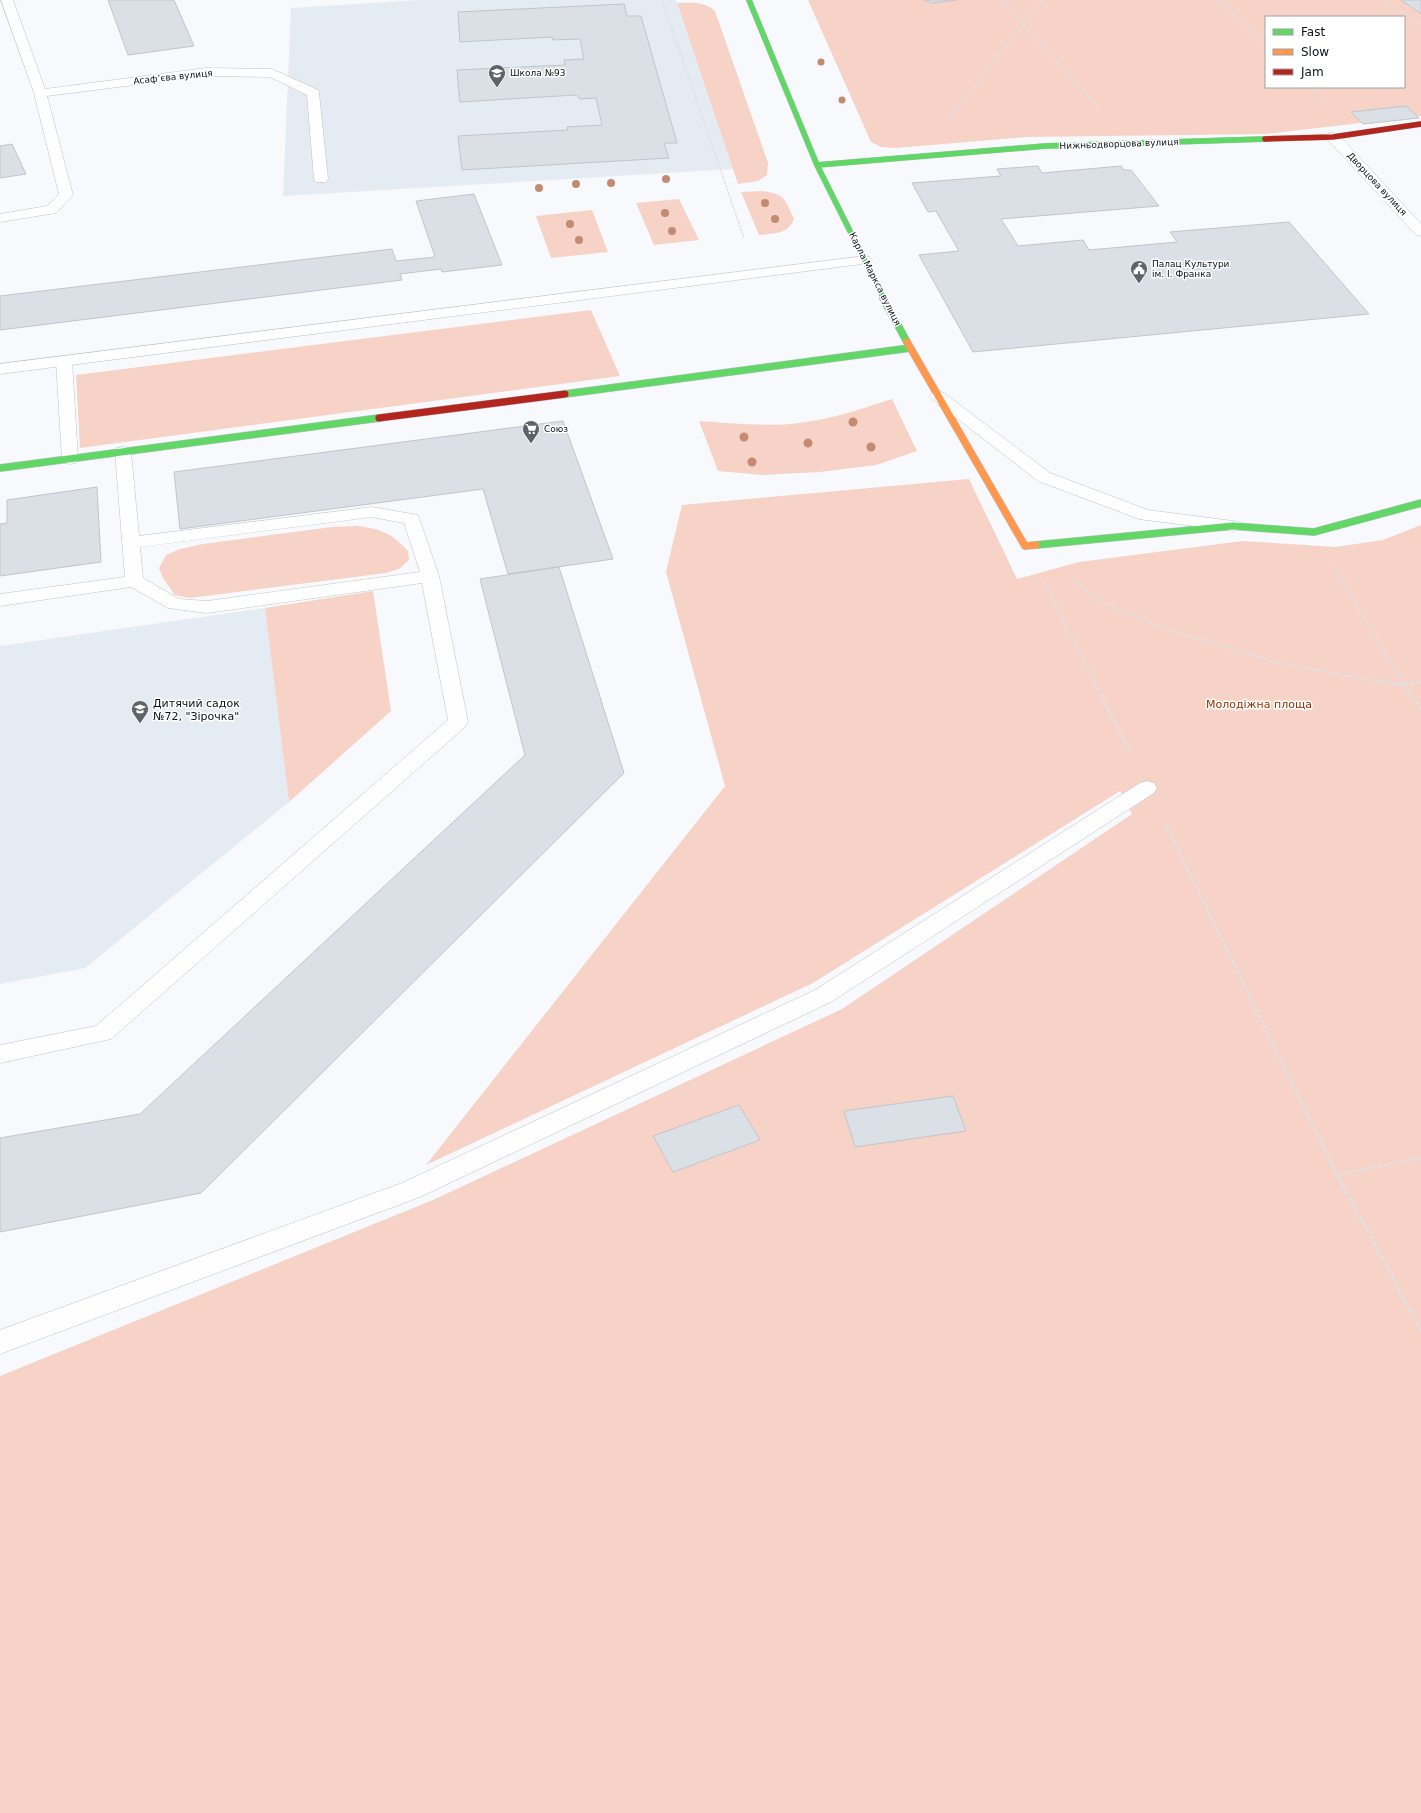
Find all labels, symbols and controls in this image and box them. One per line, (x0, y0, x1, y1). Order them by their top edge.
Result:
legend (1265, 16, 1405, 88)
text: Fast (1301, 25, 1325, 39)
text: Slow (1301, 45, 1329, 59)
school or university icon: Школа №93 (487, 63, 507, 88)
text: Jam (1300, 65, 1324, 79)
street label: Асаф’єва вулиця (133, 68, 213, 86)
place label: Школа №93 (510, 68, 566, 78)
street label: Нижньодворцова вулиця (1059, 137, 1179, 151)
street label: Дворцова вулиця (1345, 150, 1409, 218)
street label: Карла Маркса вулиця (847, 231, 903, 327)
public building icon: Палац Культури ім. І. Франка (1129, 259, 1149, 284)
place label: Палац Культури ім. І. Франка (1152, 259, 1230, 279)
supermarket icon: Союз (521, 419, 541, 444)
place label: Союз (544, 424, 568, 434)
place label: Дитячий садок №72, "Зірочка" (153, 697, 240, 723)
park label: Молодіжна площа (1206, 698, 1312, 711)
school or university icon: Дитячий садок №72, "Зірочка" (130, 699, 150, 724)

